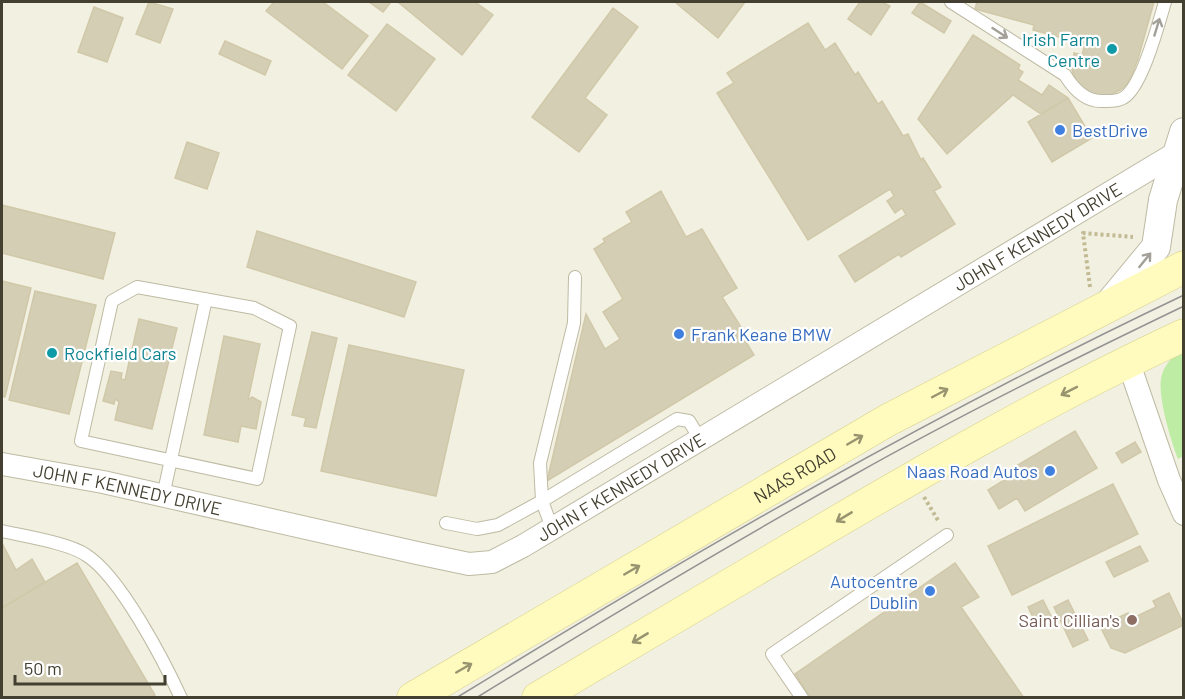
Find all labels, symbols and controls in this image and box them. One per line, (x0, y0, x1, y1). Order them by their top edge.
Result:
one-way arrow (1152, 18, 1163, 37)
one-way arrow (991, 28, 1008, 40)
place label: Irish Farm Centre (1022, 28, 1100, 71)
marker: Irish Farm Centre (1105, 42, 1119, 56)
place label: BestDrive (1072, 119, 1148, 141)
marker: BestDrive (1053, 123, 1067, 137)
street label: JOHN F KENNEDY DRIVE (949, 177, 1125, 295)
one-way arrow (1138, 252, 1151, 268)
place label: Frank Keane BMW (691, 323, 831, 345)
marker: Frank Keane BMW (672, 327, 686, 341)
place label: Rockfield Cars (64, 342, 176, 364)
marker: Rockfield Cars (45, 346, 59, 360)
one-way arrow (1060, 385, 1078, 397)
one-way arrow (931, 387, 949, 398)
street label: JOHN F KENNEDY DRIVE (533, 428, 709, 546)
one-way arrow (846, 433, 863, 445)
street label: NAAS ROAD (749, 442, 840, 507)
street label: JOHN F KENNEDY DRIVE (32, 459, 224, 520)
place label: Naas Road Autos (906, 460, 1038, 482)
marker: Naas Road Autos (1043, 464, 1057, 478)
one-way arrow (836, 512, 853, 524)
one-way arrow (623, 563, 640, 575)
place label: Autocentre Dublin (830, 570, 918, 613)
marker: Autocentre Dublin (923, 584, 937, 598)
place label: Saint Cillian's (1019, 609, 1120, 631)
marker: Saint Cillian's (1125, 613, 1139, 627)
one-way arrow (632, 632, 649, 644)
scale bar (15, 648, 165, 686)
text: 50 m (24, 657, 62, 679)
one-way arrow (455, 662, 472, 674)

